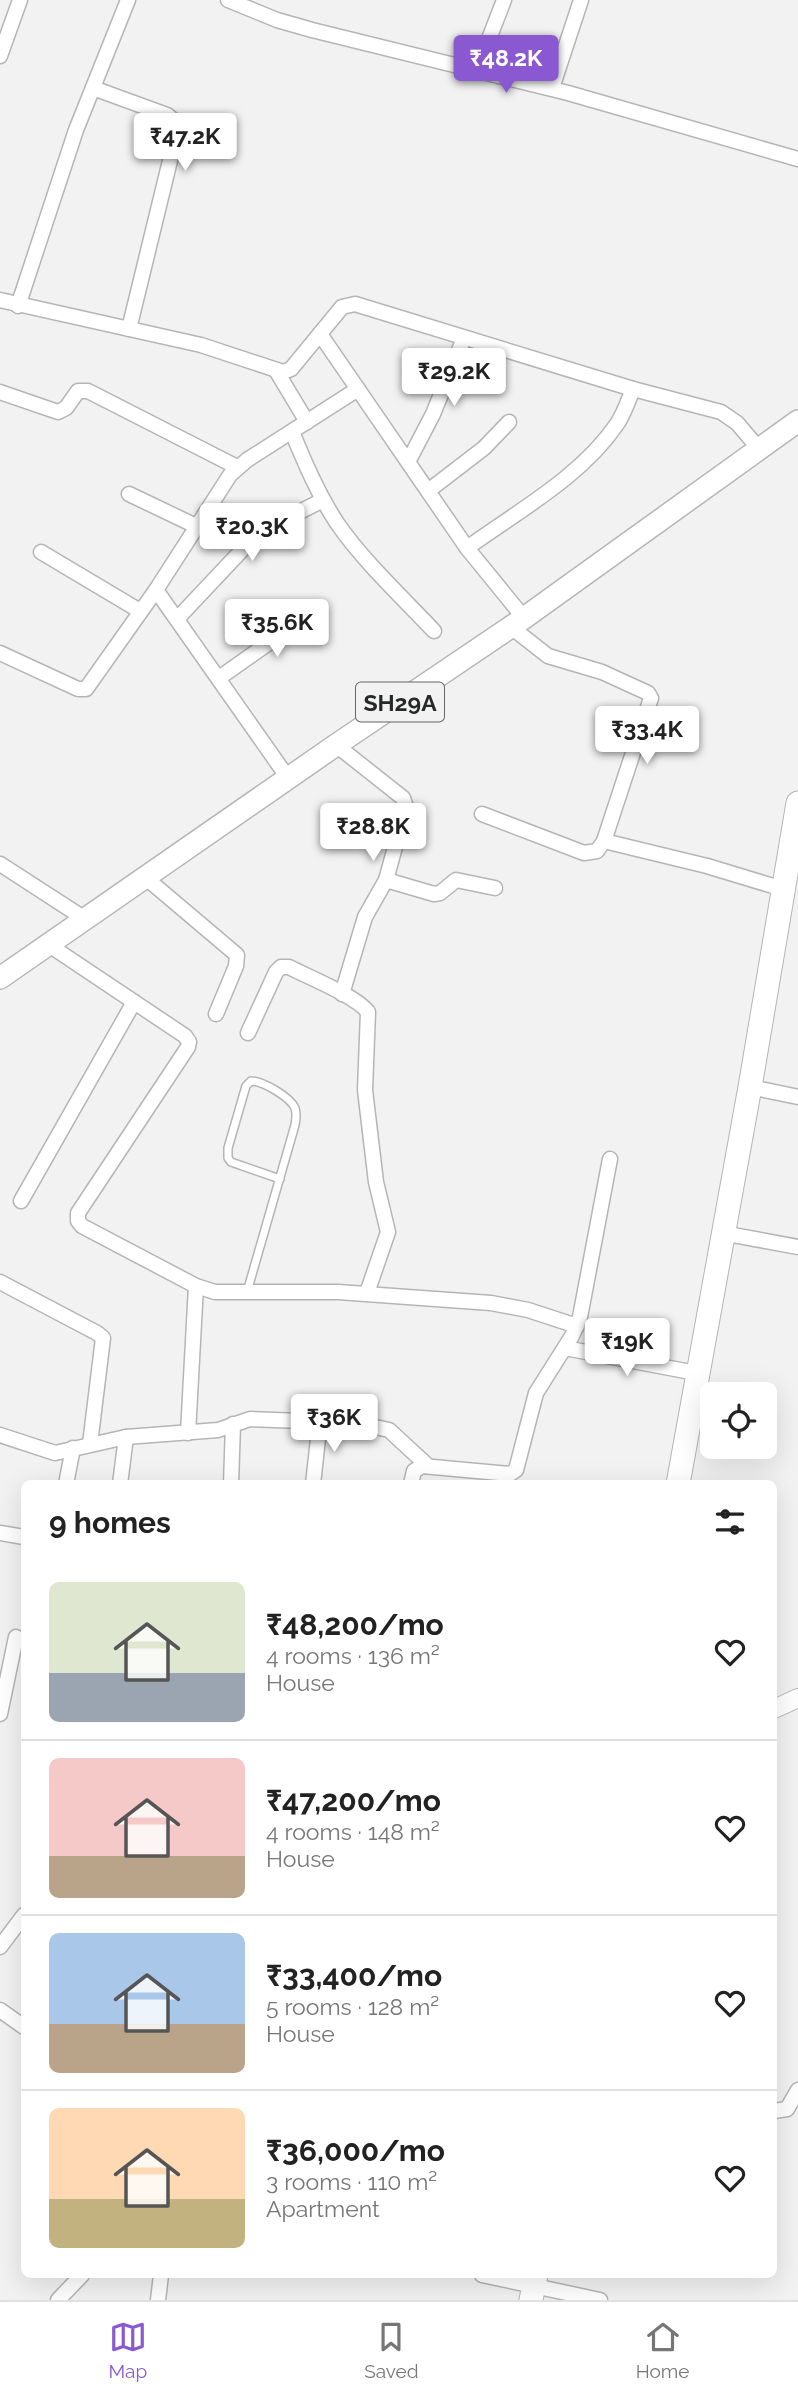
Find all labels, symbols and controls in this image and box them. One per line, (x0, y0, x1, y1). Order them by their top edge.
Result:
pin: ₹48.2K (449, 36, 563, 95)
text: ₹48.2K (470, 44, 542, 71)
pin: ₹47.2K (128, 114, 242, 173)
text: ₹47.2K (150, 122, 220, 149)
pin: ₹29.2K (397, 348, 511, 408)
text: ₹29.2K (418, 357, 490, 384)
pin: ₹20.3K (195, 504, 309, 563)
text: ₹20.3K (216, 512, 288, 539)
pin: ₹35.6K (220, 600, 334, 659)
text: ₹35.6K (241, 608, 313, 635)
road number: SH29A (356, 682, 444, 722)
pin: ₹33.4K (590, 706, 704, 766)
text: ₹33.4K (611, 715, 683, 742)
pin: ₹28.8K (316, 804, 430, 863)
text: ₹28.8K (336, 812, 410, 839)
pin: ₹19K (586, 1318, 668, 1378)
text: ₹19K (601, 1327, 653, 1354)
map controls (700, 1382, 777, 1459)
button: locate (700, 1382, 777, 1459)
pin: ₹36K (293, 1394, 375, 1454)
text: ₹36K (307, 1403, 361, 1430)
icon: filters (711, 1503, 749, 1541)
text: 9 homes (49, 1505, 171, 1540)
text: ₹48,200/mo (266, 1607, 444, 1642)
icon: home (105, 1610, 189, 1694)
icon: heart (711, 1633, 749, 1671)
text: 4 rooms · 136 m² (266, 1642, 440, 1669)
text: House (266, 1669, 335, 1696)
text: ₹47,200/mo (266, 1783, 441, 1818)
icon: home (105, 1786, 189, 1870)
icon: heart (711, 1809, 749, 1847)
text: 4 rooms · 148 m² (266, 1818, 440, 1845)
text: House (266, 1845, 335, 1872)
text: ₹33,400/mo (266, 1958, 442, 1993)
icon: home (105, 1961, 189, 2045)
icon: heart (711, 1984, 749, 2022)
text: 5 rooms · 128 m² (266, 1993, 439, 2020)
text: House (266, 2020, 335, 2047)
text: ₹36,000/mo (266, 2133, 445, 2168)
icon: home (105, 2136, 189, 2220)
icon: heart (711, 2159, 749, 2197)
text: 3 rooms · 110 m² (266, 2168, 437, 2195)
text: Apartment (266, 2195, 380, 2222)
tab: Map (109, 2318, 147, 2382)
tab: Saved (364, 2318, 419, 2382)
tab: Home (636, 2318, 689, 2382)

